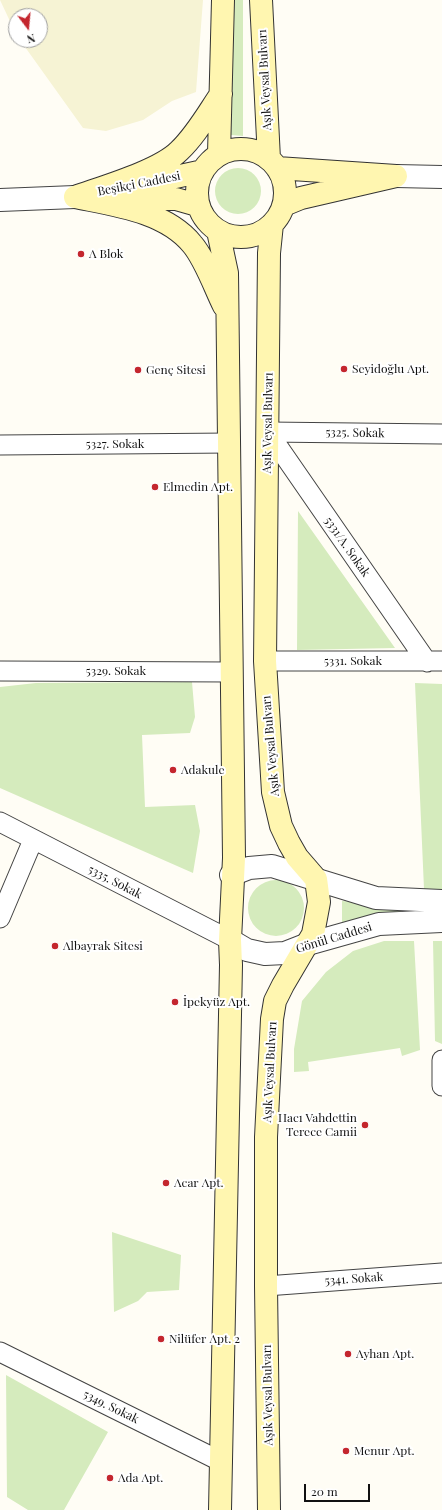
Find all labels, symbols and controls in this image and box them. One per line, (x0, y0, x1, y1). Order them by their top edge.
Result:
north arrow (8, 8, 48, 48)
street label: Aşık Veysal Bulvarı (255, 29, 275, 131)
text: N (25, 31, 37, 47)
street label: Beşikçi Caddesi (96, 169, 182, 199)
place label: A Blok (89, 247, 123, 261)
marker: A Blok (76, 249, 86, 259)
place label: Seyidoğlu Apt. (352, 362, 429, 376)
place label: Genç Sitesi (146, 363, 206, 377)
marker: Seyidoğlu Apt. (339, 364, 349, 374)
marker: Genç Sitesi (133, 365, 143, 375)
street label: Aşık Veysal Bulvarı (260, 372, 276, 474)
street label: 5325. Sokak (325, 425, 385, 441)
street label: 5327. Sokak (86, 437, 144, 451)
place label: Elmedin Apt. (163, 480, 233, 494)
marker: Elmedin Apt. (150, 482, 160, 492)
street label: 5331/A. Sokak (321, 514, 373, 580)
street label: 5331. Sokak (324, 654, 382, 668)
street label: 5329. Sokak (86, 664, 146, 678)
street label: Aşık Veysal Bulvarı (259, 695, 283, 797)
place label: Adakule (181, 763, 224, 777)
marker: Adakule (168, 765, 178, 775)
street label: 5335. Sokak (86, 862, 144, 902)
street label: Gönül Caddesi (294, 920, 374, 956)
place label: Albayrak Sitesi (63, 939, 143, 953)
marker: Albayrak Sitesi (50, 941, 60, 951)
place label: İpekyüz Apt. (183, 995, 250, 1009)
marker: İpekyüz Apt. (170, 997, 180, 1007)
street label: Aşık Veysal Bulvarı (260, 1021, 280, 1123)
place label: Hacı Vahdettin Terece Camii (278, 1111, 357, 1139)
marker: Hacı Vahdettin Terece Camii (360, 1120, 370, 1130)
place label: Acar Apt. (174, 1176, 223, 1190)
marker: Acar Apt. (161, 1178, 171, 1188)
street label: 5341. Sokak (324, 1270, 384, 1288)
place label: Nilüfer Apt. 2 (169, 1332, 240, 1346)
marker: Nilüfer Apt. 2 (156, 1334, 166, 1344)
street label: Aşık Veysal Bulvarı (260, 1344, 276, 1446)
place label: Ayhan Apt. (356, 1347, 414, 1361)
marker: Ayhan Apt. (343, 1349, 353, 1359)
street label: 5349. Sokak (81, 1387, 141, 1427)
place label: Menur Apt. (354, 1444, 415, 1458)
marker: Menur Apt. (341, 1446, 351, 1456)
place label: Ada Apt. (118, 1471, 163, 1485)
marker: Ada Apt. (105, 1473, 115, 1483)
scale bar (306, 1476, 372, 1502)
text: 20 m (311, 1483, 338, 1499)

